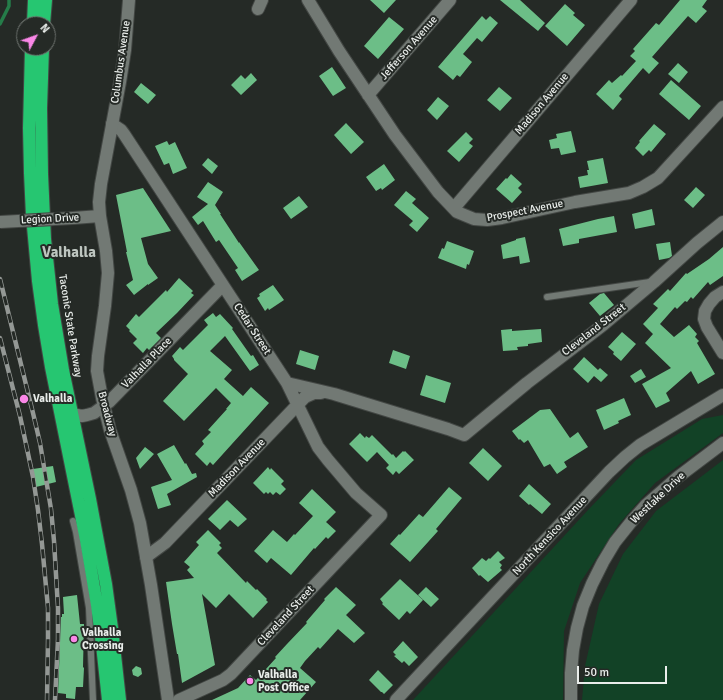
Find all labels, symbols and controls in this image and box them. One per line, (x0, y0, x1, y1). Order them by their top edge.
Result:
street label: Jefferson Avenue (378, 13, 440, 83)
north arrow (16, 16, 56, 56)
street label: Columbus Avenue (109, 20, 133, 104)
text: N (37, 21, 52, 36)
street label: Madison Avenue (512, 70, 572, 138)
street label: Prospect Avenue (486, 197, 564, 225)
street label: Legion Drive (20, 211, 80, 227)
district label: Valhalla (42, 244, 96, 262)
street label: Taconic State Parkway (55, 273, 85, 379)
street label: Cedar Street (231, 301, 273, 357)
street label: Cleveland Street (560, 301, 628, 359)
street label: Valhalla Place (119, 335, 175, 391)
street label: Broadway (95, 390, 119, 438)
place label: Valhalla (33, 392, 72, 406)
marker: Valhalla (18, 393, 30, 405)
street label: Madison Avenue (206, 436, 268, 500)
street label: Westlake Drive (628, 469, 688, 527)
street label: North Kensico Avenue (510, 494, 590, 578)
street label: Cleveland Street (255, 583, 317, 649)
place label: Valhalla Crossing (82, 626, 124, 652)
marker: Valhalla Crossing (69, 634, 79, 644)
scale bar (579, 658, 669, 684)
text: 50 m (584, 665, 609, 680)
place label: Valhalla Post Office (258, 668, 309, 694)
marker: Valhalla Post Office (245, 676, 255, 686)

